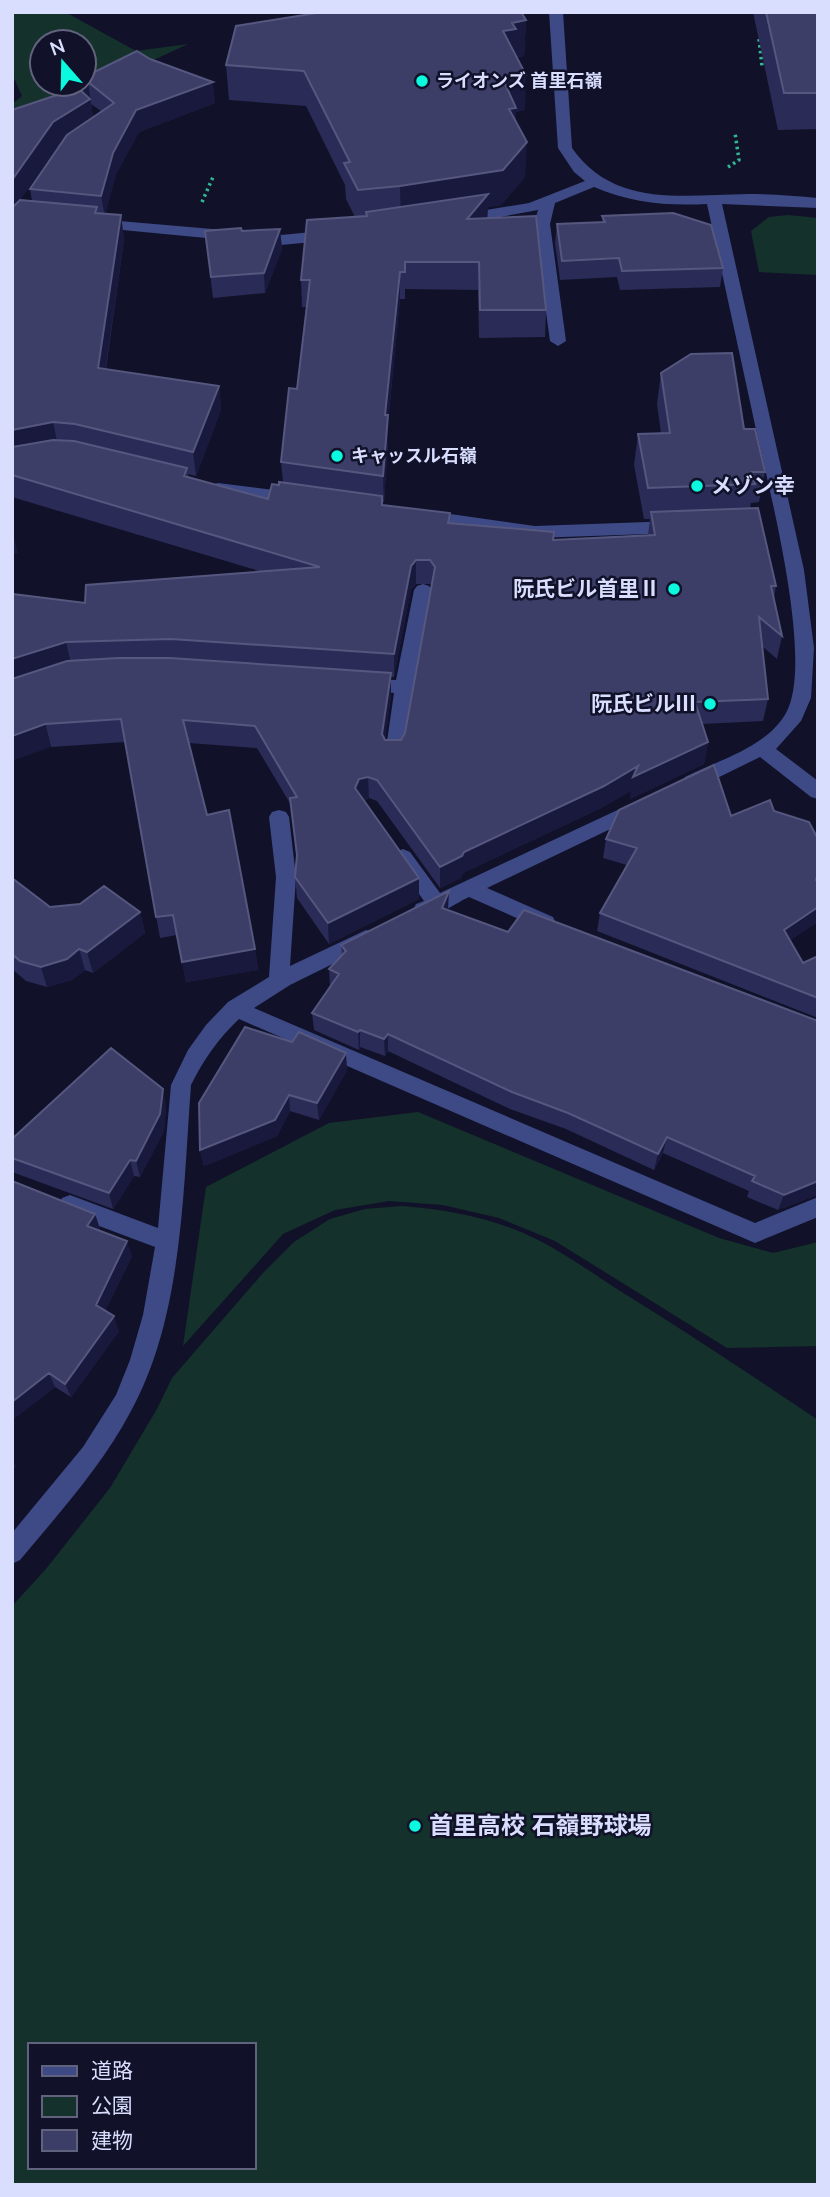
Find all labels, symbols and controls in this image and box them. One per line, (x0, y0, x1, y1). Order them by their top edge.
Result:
north arrow (28, 28, 98, 98)
text: N (46, 33, 69, 63)
place label: ライオンズ 首里石嶺 (436, 69, 603, 93)
marker: ライオンズ 首里石嶺 (414, 73, 430, 89)
place label: キャッスル石嶺 (351, 444, 477, 468)
marker: キャッスル石嶺 (329, 448, 345, 464)
place label: メゾン幸 (711, 472, 795, 500)
marker: メゾン幸 (689, 478, 705, 494)
place label: 阮氏ビル首里Ⅱ (513, 575, 660, 603)
marker: 阮氏ビル首里Ⅱ (666, 581, 682, 597)
place label: 阮氏ビルⅢ (591, 690, 696, 718)
marker: 阮氏ビルⅢ (702, 696, 718, 712)
place label: 首里高校 石嶺野球場 (429, 1810, 651, 1842)
marker: 首里高校 石嶺野球場 (407, 1818, 423, 1834)
legend (28, 2043, 256, 2169)
text: 道路 (91, 2057, 133, 2085)
text: 公園 (91, 2092, 133, 2120)
text: 建物 (91, 2127, 133, 2155)

